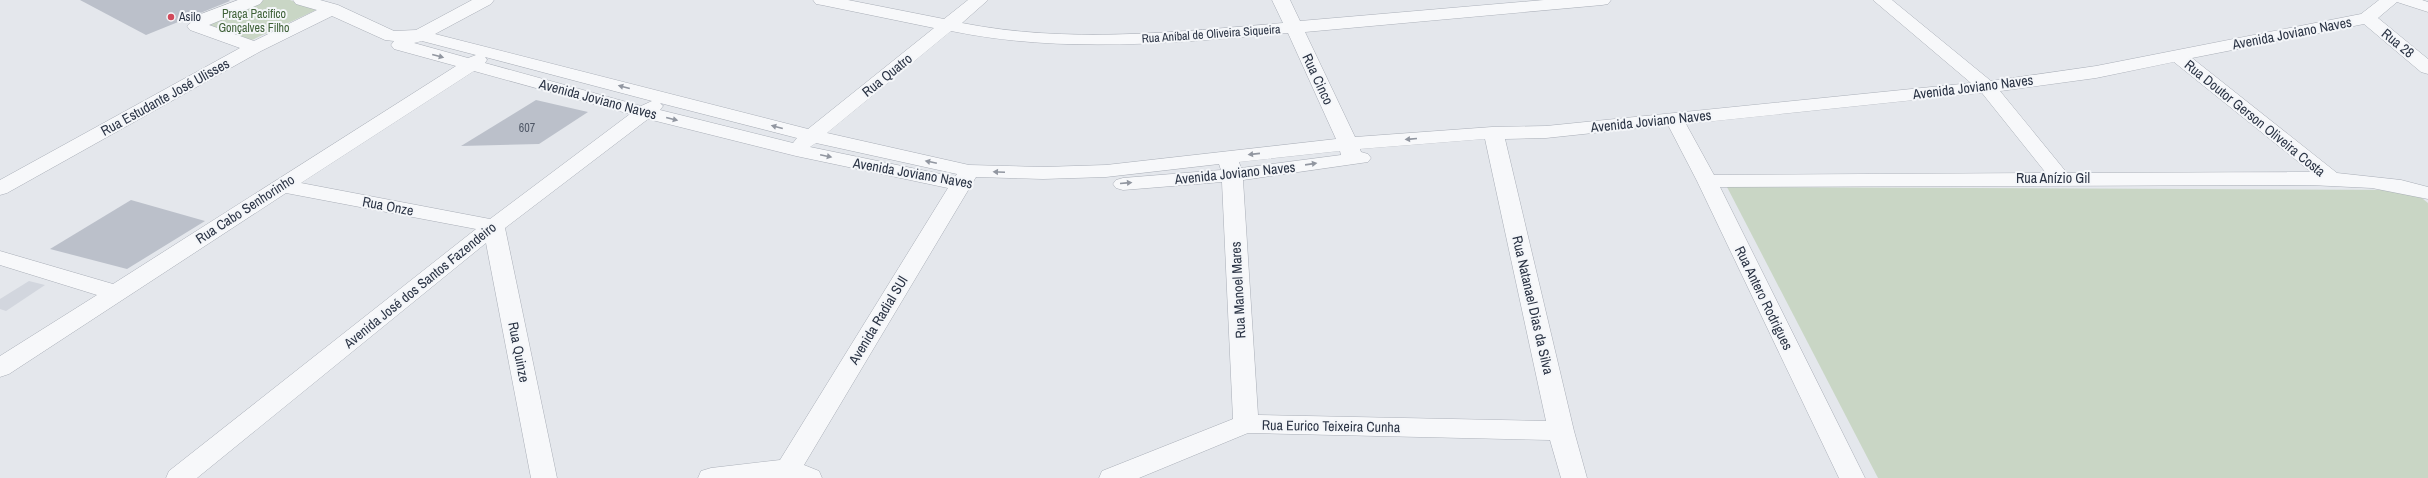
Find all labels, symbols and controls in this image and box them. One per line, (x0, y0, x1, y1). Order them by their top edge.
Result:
park label: Praça Pacifico Gonçalves Filho (218, 6, 290, 36)
place label: Asilo (178, 9, 201, 25)
marker: Asilo (166, 12, 176, 22)
street label: Avenida Joviano Naves (2230, 13, 2353, 54)
street label: Rua Aníbal de Oliveira Siqueira (1141, 21, 1281, 47)
street label: Rua 28 (2378, 24, 2418, 62)
street label: Rua Quatro (858, 49, 916, 101)
street label: Rua Cinco (1298, 51, 1338, 107)
one-way arrow (433, 53, 445, 59)
street label: Rua Estudante José Ulisses (98, 54, 233, 140)
street label: Rua Doutor Gerson Oliveira Costa (2181, 56, 2330, 181)
street label: Avenida Joviano Naves (1911, 71, 2034, 103)
street label: Avenida Joviano Naves (536, 74, 659, 123)
one-way arrow (618, 83, 630, 89)
street label: Avenida Joviano Naves (1589, 106, 1712, 136)
one-way arrow (666, 116, 678, 122)
house number: 607 (519, 120, 536, 136)
one-way arrow (771, 124, 783, 130)
one-way arrow (1405, 136, 1417, 143)
one-way arrow (1248, 151, 1260, 157)
one-way arrow (819, 153, 832, 159)
street label: Avenida Joviano Naves (851, 153, 974, 192)
street label: Avenida Joviano Naves (1173, 158, 1296, 188)
one-way arrow (925, 159, 937, 165)
one-way arrow (1305, 161, 1317, 167)
one-way arrow (993, 168, 1005, 175)
street label: Rua Anízio Gil (2016, 169, 2090, 187)
street label: Rua Cabo Senhorinho (192, 170, 298, 248)
one-way arrow (1120, 180, 1132, 187)
street label: Rua Onze (361, 192, 415, 220)
street label: Avenida José dos Santos Fazendeiro (339, 218, 500, 353)
street label: Rua Natanael Dias da Silva (1508, 234, 1558, 377)
street label: Rua Manoel Mares (1226, 241, 1250, 339)
street label: Rua Antero Rodrigues (1731, 243, 1797, 353)
street label: Avenida Radial SUl (844, 273, 911, 368)
street label: Rua Quinze (504, 320, 534, 384)
street label: Rua Eurico Teixeira Cunha (1262, 416, 1401, 436)

